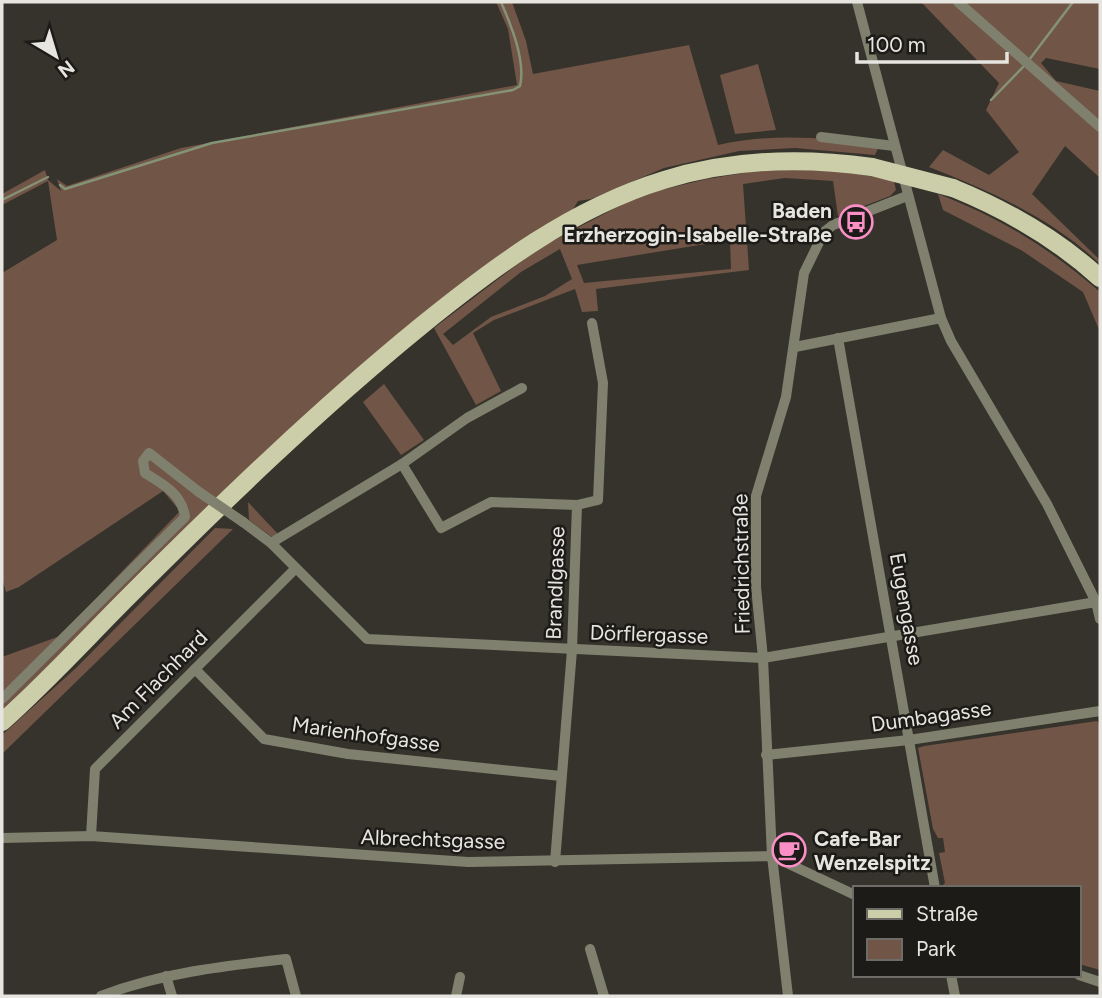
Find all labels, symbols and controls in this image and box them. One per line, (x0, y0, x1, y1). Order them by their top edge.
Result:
north arrow (21, 21, 91, 91)
scale bar (857, 21, 1007, 65)
text: 100 m (867, 32, 926, 57)
text: N (53, 55, 79, 83)
place label: Baden Erzherzogin-Isabelle-Straße (563, 198, 832, 247)
bus stop icon: Baden Erzherzogin-Isabelle-Straße (837, 203, 875, 241)
street label: Friedrichstraße (727, 493, 755, 635)
street label: Brandlgasse (541, 526, 569, 640)
street label: Eugengasse (885, 551, 929, 667)
street label: Dörflergasse (589, 619, 709, 649)
street label: Am Flachhard (104, 625, 212, 733)
street label: Dumbagasse (869, 695, 993, 737)
street label: Marienhofgasse (290, 711, 442, 757)
street label: Albrechtsgasse (360, 824, 506, 854)
place label: Cafe-Bar Wenzelspitz (814, 826, 931, 875)
cafe icon: Cafe-Bar Wenzelspitz (770, 831, 808, 869)
legend (853, 886, 1081, 977)
text: Straße (916, 901, 978, 926)
text: Park (916, 936, 957, 961)

